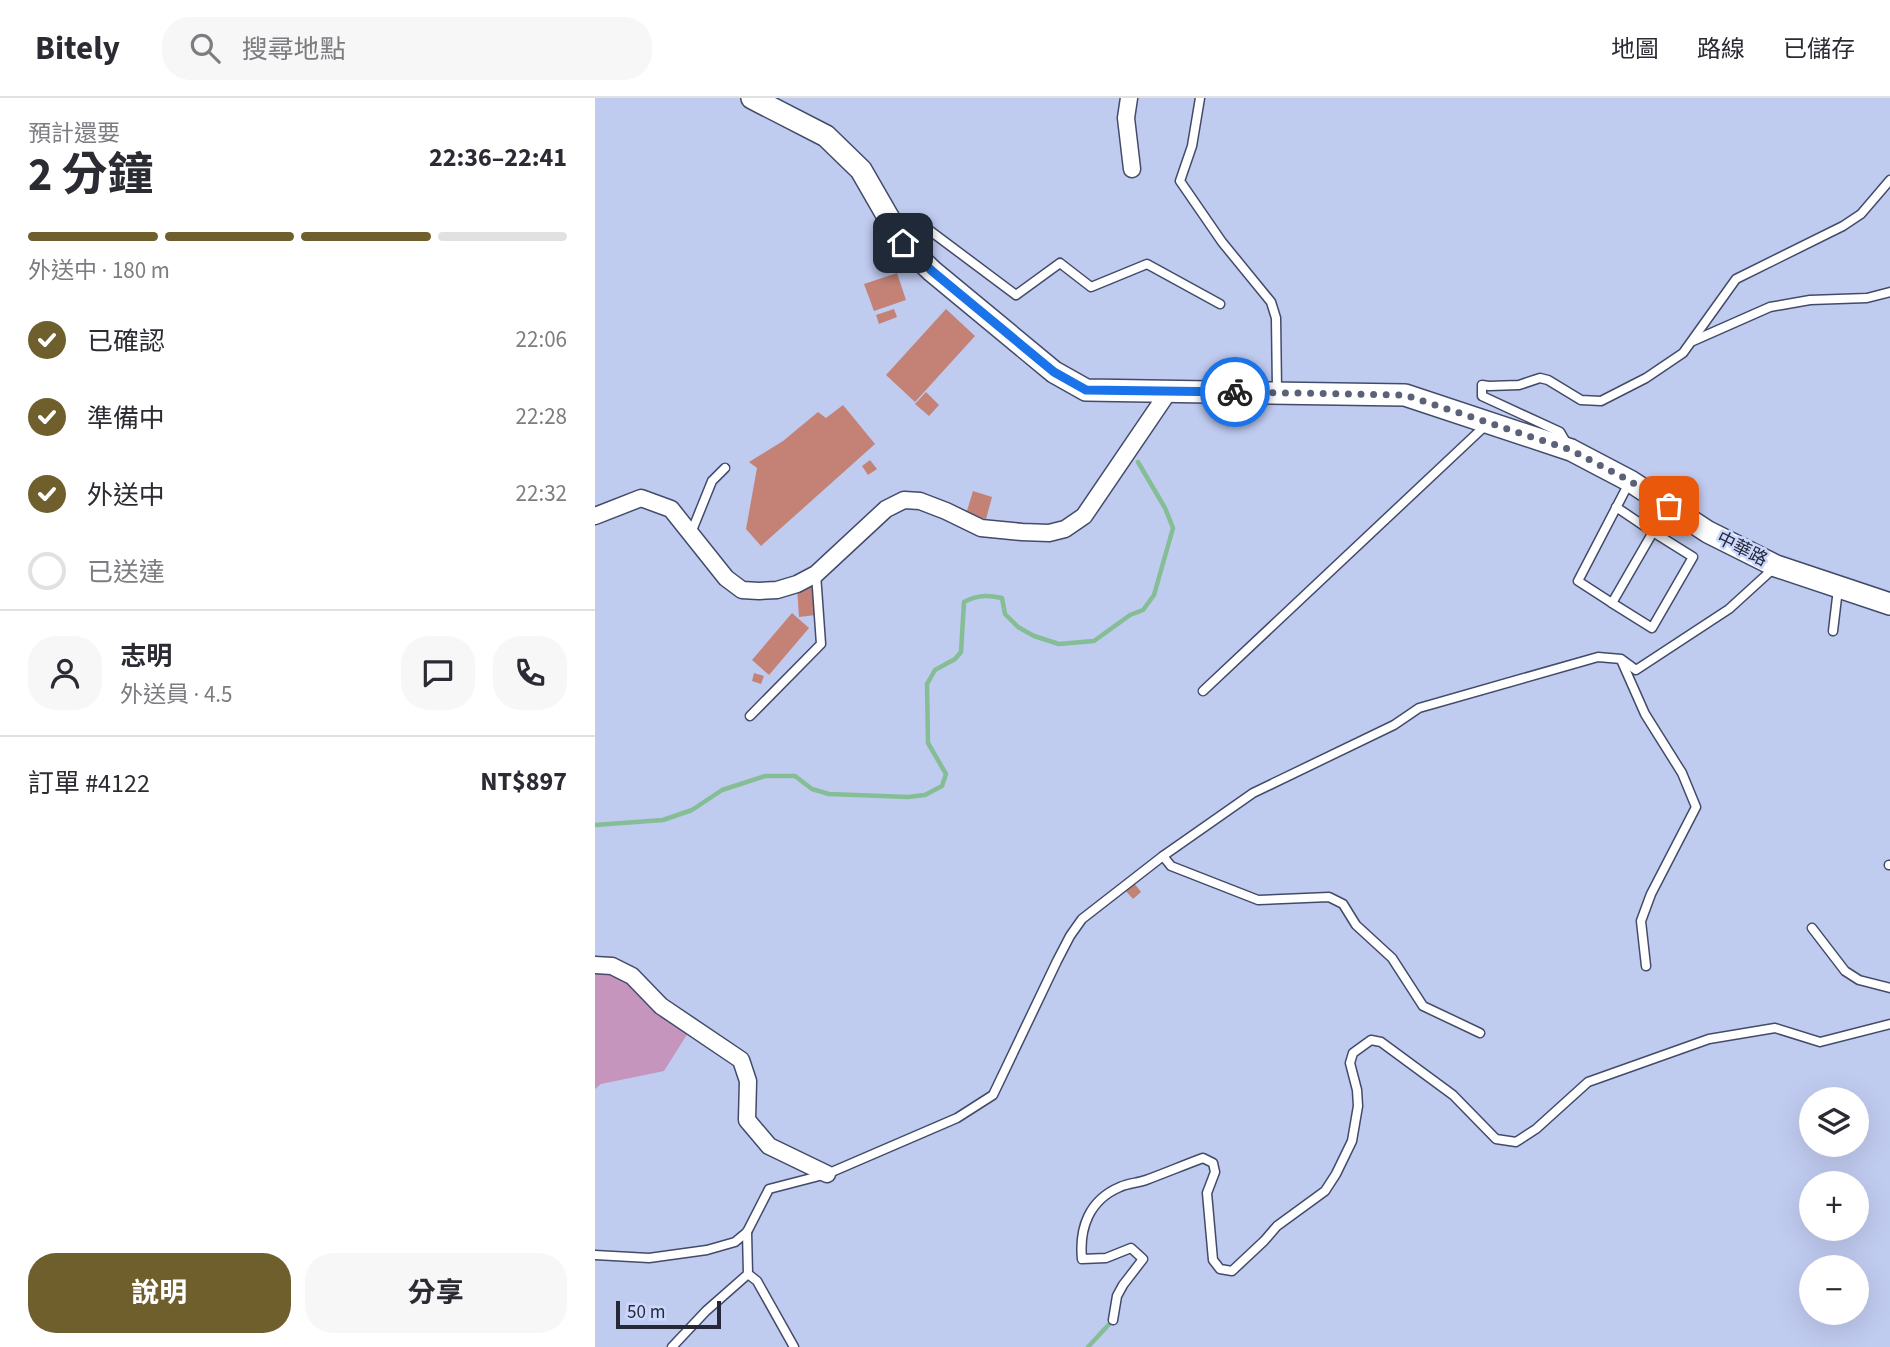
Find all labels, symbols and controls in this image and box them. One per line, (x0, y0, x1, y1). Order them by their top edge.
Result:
search box (162, 17, 652, 80)
text: Bitely (35, 25, 120, 72)
icon: search (186, 29, 224, 67)
text: 搜尋地點 (242, 31, 346, 68)
text: 地圖 (1611, 32, 1659, 67)
text: 路線 (1697, 32, 1745, 67)
text: 已儲存 (1783, 32, 1855, 67)
text: 預計還要 (28, 117, 120, 150)
text: 22:36–22:41 (429, 139, 567, 176)
text: 2 分鐘 (28, 143, 154, 208)
pin (873, 213, 933, 273)
icon: home (884, 224, 922, 262)
text: 外送中 · 180 m (28, 254, 170, 287)
icon: check (28, 321, 66, 359)
text: 已確認 (87, 323, 165, 360)
text: 22:06 (516, 323, 567, 356)
courier (1200, 357, 1270, 427)
icon: bike (1216, 373, 1254, 411)
icon: check (28, 398, 66, 436)
text: 準備中 (87, 400, 165, 437)
text: 22:28 (516, 400, 567, 433)
icon: check (28, 475, 66, 513)
pin (1639, 476, 1699, 536)
text: 外送中 (87, 477, 165, 514)
text: 22:32 (516, 477, 567, 510)
icon: bag (1650, 487, 1688, 525)
street label: 中華路 (1712, 526, 1772, 572)
text: 已送達 (87, 554, 165, 591)
button: person (28, 636, 102, 710)
button: chat (401, 636, 475, 710)
button: phone (493, 636, 567, 710)
text: 志明 (120, 638, 172, 675)
text: 外送員 · 4.5 (120, 678, 233, 711)
text: NT$897 (480, 763, 567, 800)
text: 訂單 #4122 (28, 765, 150, 802)
map controls (1799, 1087, 1869, 1325)
button: layers (1799, 1087, 1869, 1157)
button: + (1799, 1171, 1869, 1241)
button: 說明 (28, 1253, 291, 1333)
button: 分享 (305, 1253, 567, 1333)
button: − (1799, 1255, 1869, 1325)
scale bar (616, 1298, 721, 1330)
text: 50 m (627, 1299, 665, 1326)

